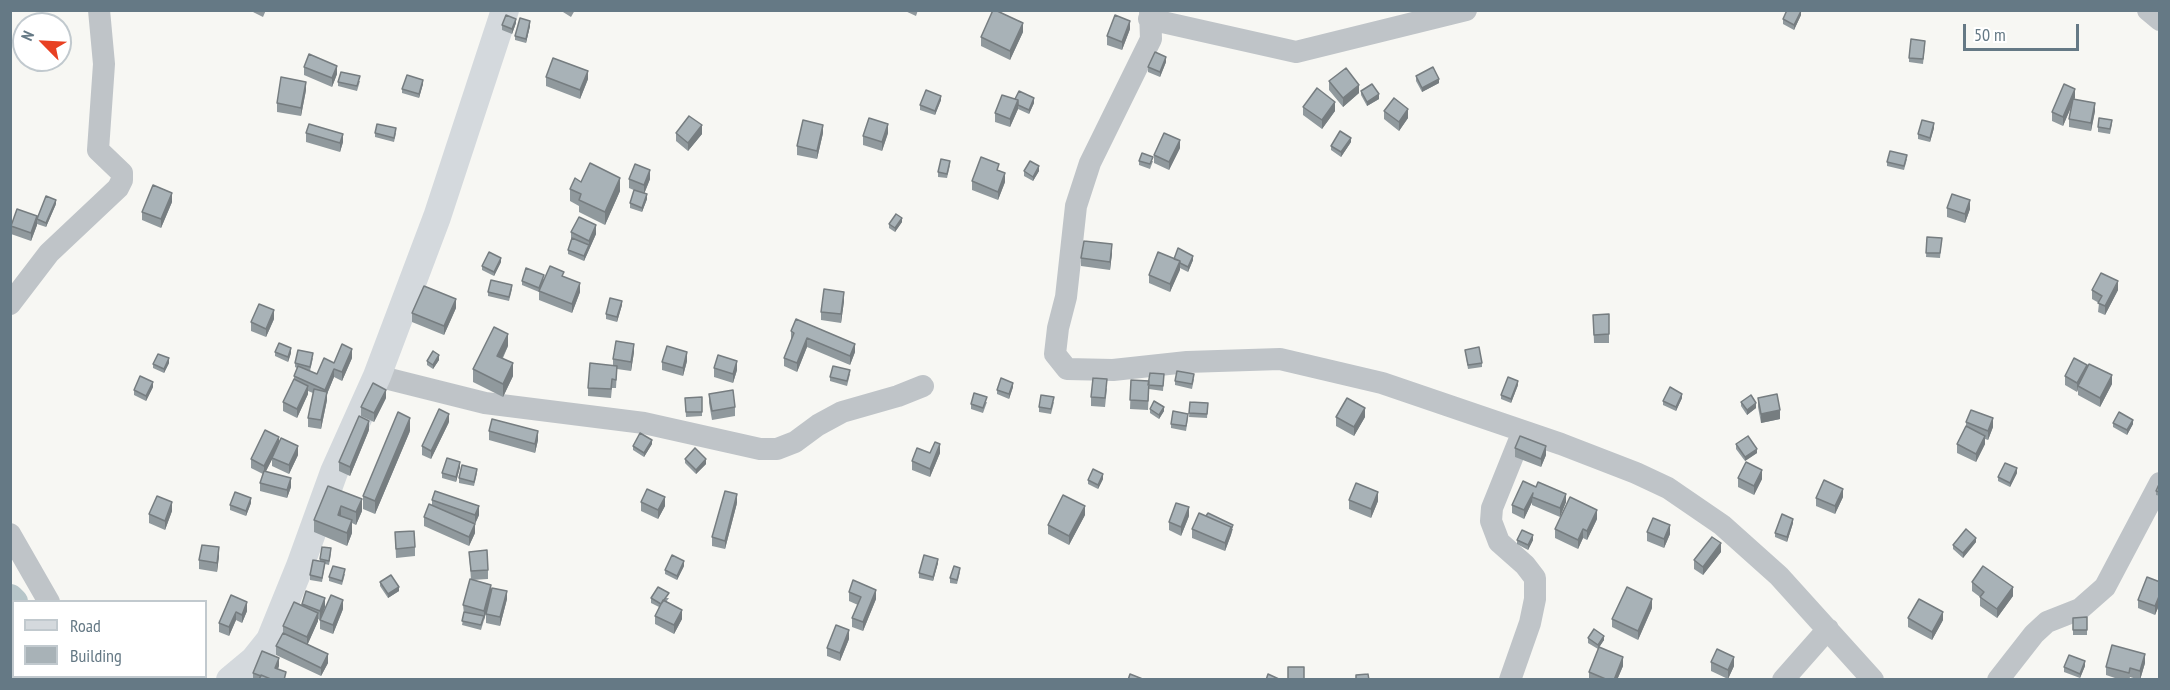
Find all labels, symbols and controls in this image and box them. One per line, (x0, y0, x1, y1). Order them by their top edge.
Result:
north arrow (12, 12, 72, 72)
scale bar (1966, 12, 2082, 50)
text: 50 m (1974, 23, 2006, 46)
text: N (16, 27, 38, 44)
legend (12, 600, 207, 678)
text: Road (70, 614, 101, 637)
text: Building (70, 644, 122, 667)

